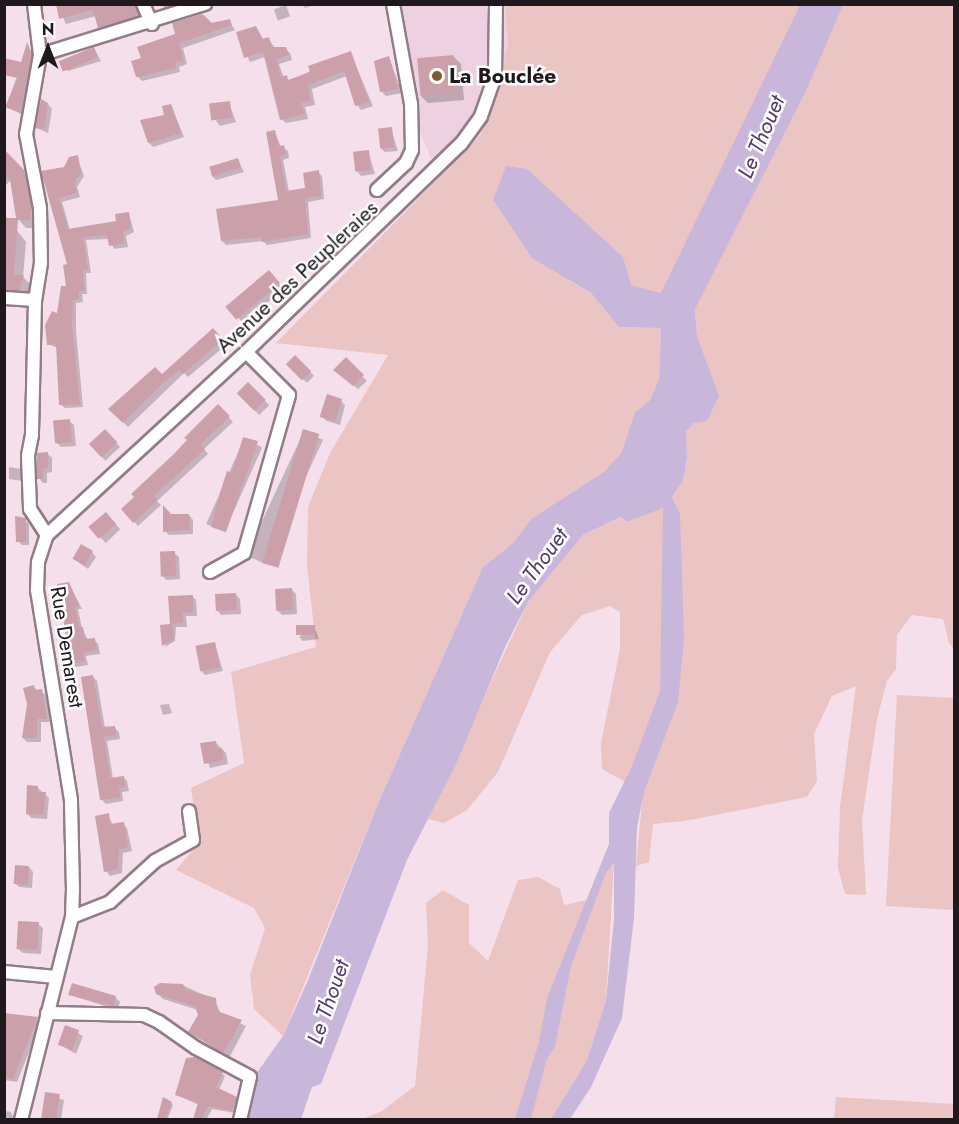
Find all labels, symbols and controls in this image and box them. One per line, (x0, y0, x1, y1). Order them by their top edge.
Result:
north arrow (18, 18, 78, 78)
text: N (42, 18, 54, 41)
place label: La Bouclée (449, 63, 556, 89)
marker: La Bouclée (430, 69, 444, 83)
water label: Le Thouet (732, 92, 790, 182)
street label: Avenue des Peupleraies (211, 196, 383, 358)
water label: Le Thouet (501, 523, 573, 609)
street label: Rue Demarest (45, 584, 89, 710)
water label: Le Thouet (301, 956, 355, 1048)

